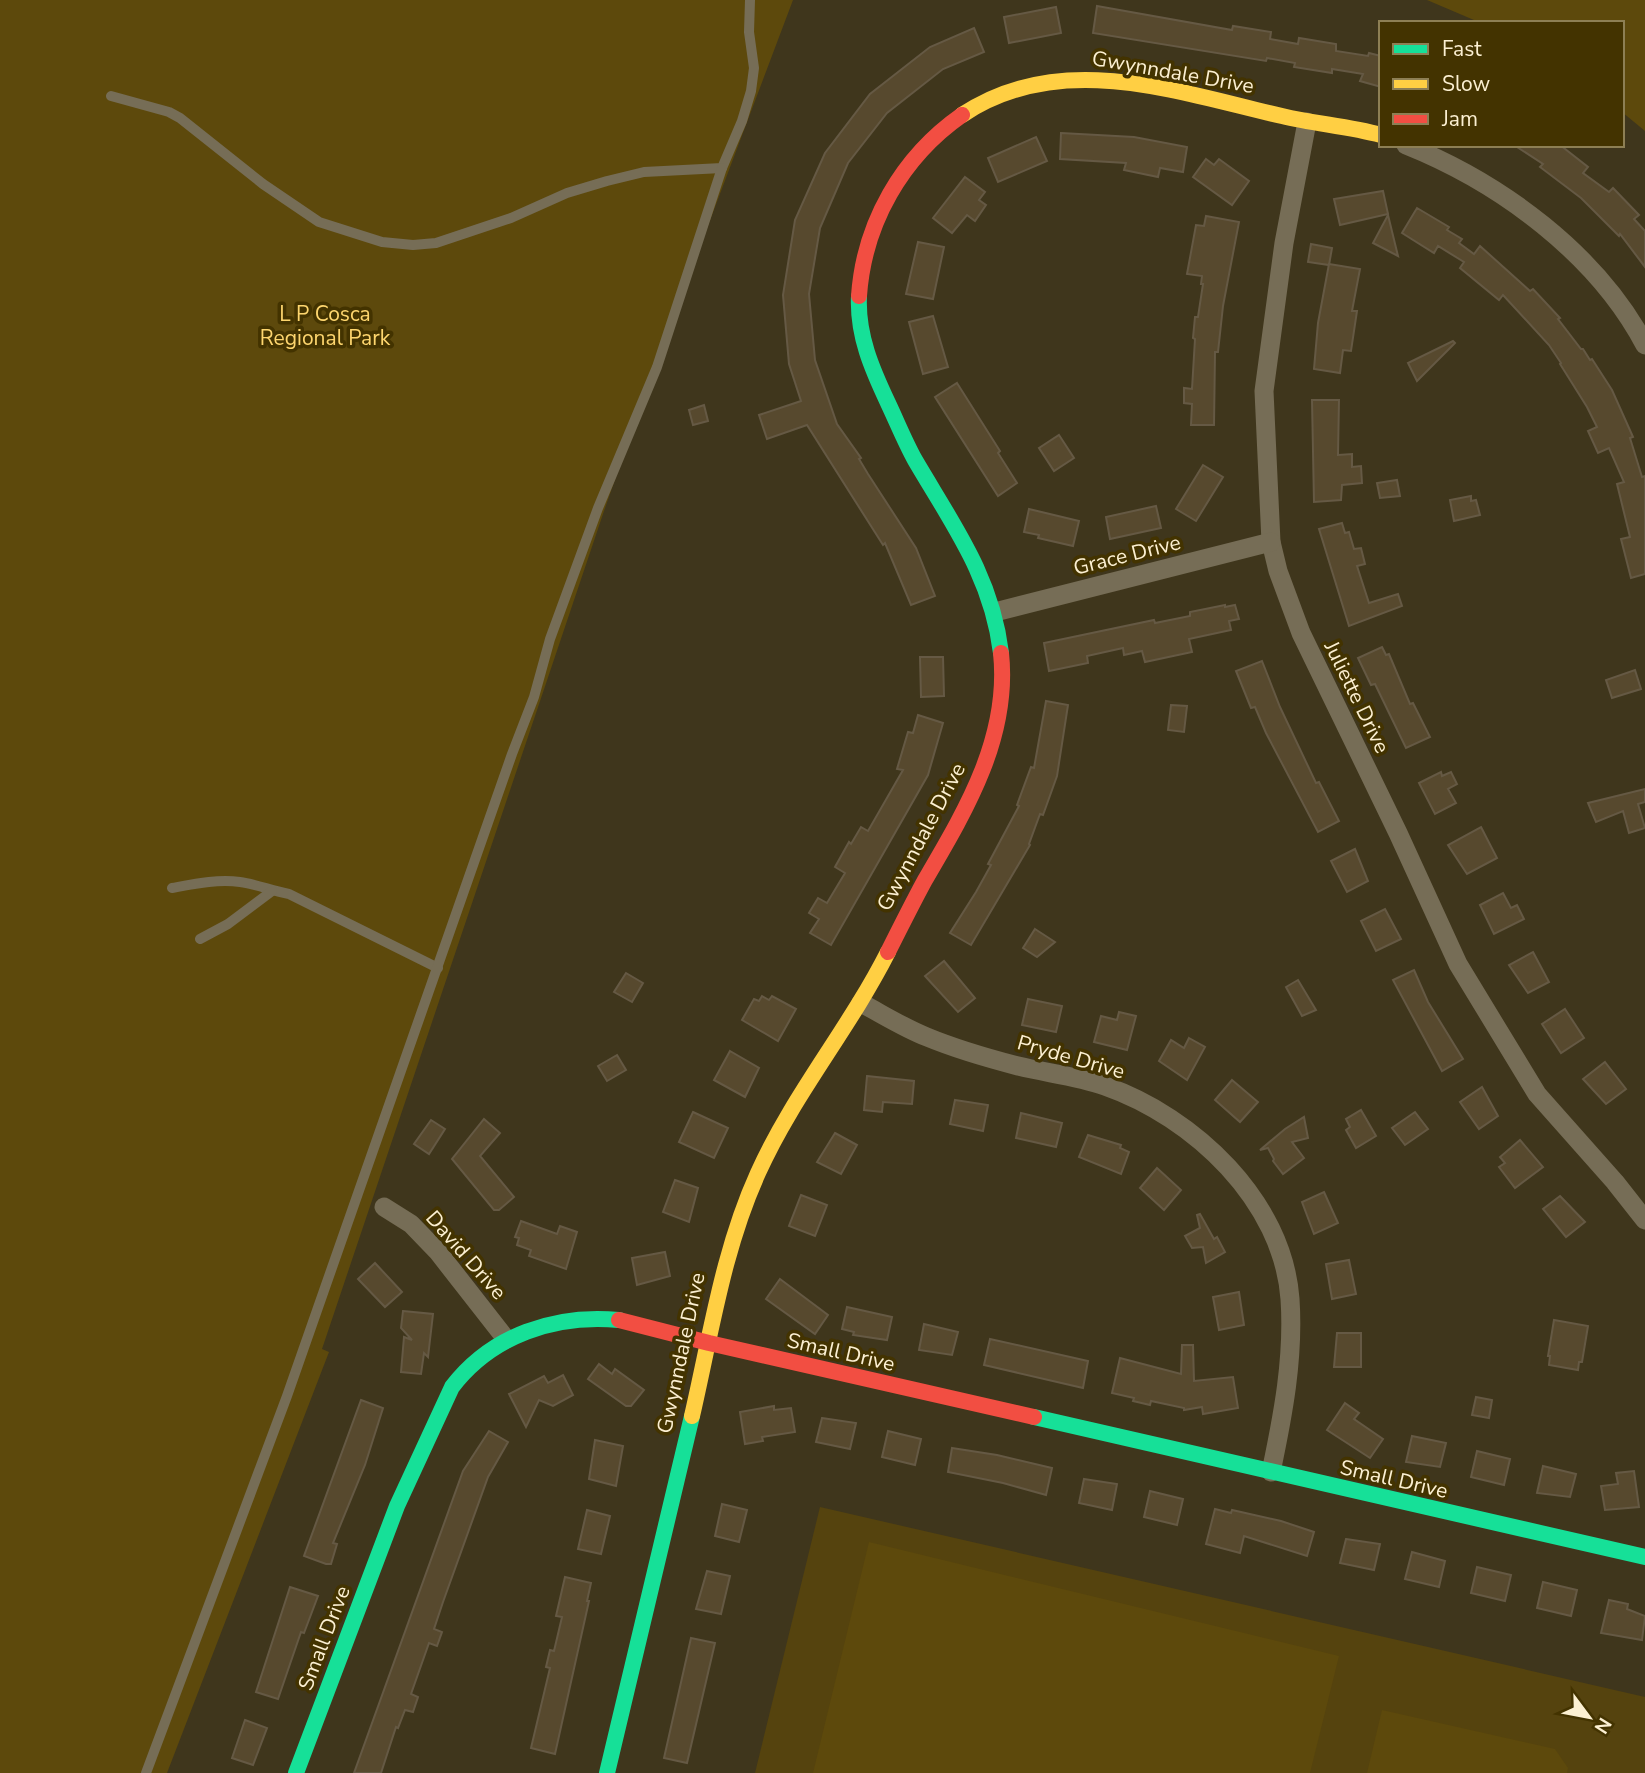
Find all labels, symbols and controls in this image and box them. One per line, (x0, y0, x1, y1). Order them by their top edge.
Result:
legend (1379, 21, 1624, 147)
text: Fast (1442, 35, 1482, 63)
street label: Gwynndale Drive (1090, 44, 1256, 100)
text: Slow (1442, 70, 1491, 98)
text: Jam (1441, 105, 1478, 133)
park label: L P Cosca Regional Park (260, 300, 391, 352)
street label: Grace Drive (1070, 528, 1184, 582)
street label: Juliette Drive (1317, 635, 1396, 758)
street label: Gwynndale Drive (870, 758, 972, 916)
street label: Pryde Drive (1014, 1028, 1128, 1086)
street label: David Drive (419, 1204, 513, 1306)
street label: Gwynndale Drive (650, 1270, 712, 1436)
street label: Small Drive (784, 1326, 898, 1378)
street label: Small Drive (1337, 1453, 1451, 1505)
street label: Small Drive (291, 1582, 357, 1694)
north arrow (1554, 1682, 1624, 1752)
text: N (1588, 1713, 1617, 1738)

